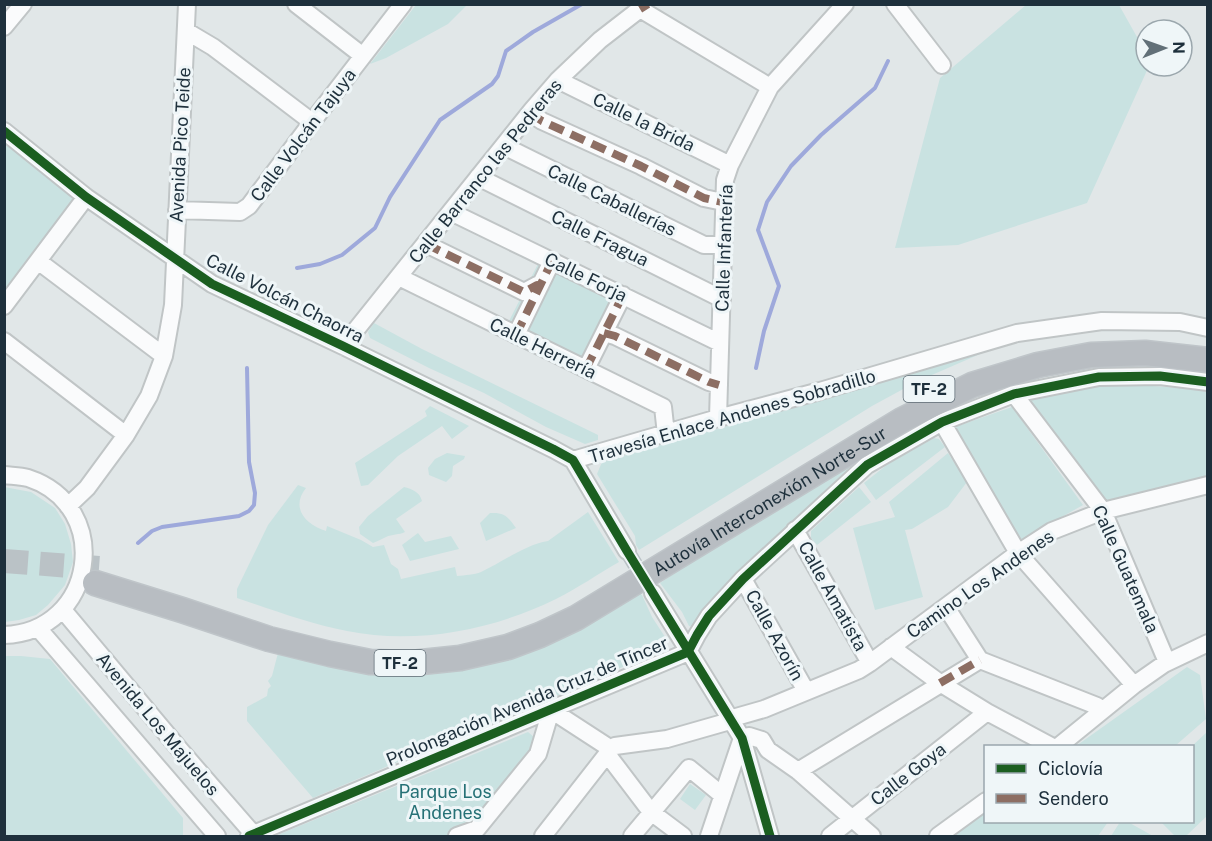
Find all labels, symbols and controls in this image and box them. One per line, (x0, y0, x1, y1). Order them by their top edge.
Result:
north arrow (1134, 18, 1194, 78)
text: N (1169, 41, 1188, 54)
street label: Calle Volcán Tajuya (246, 64, 360, 206)
street label: Avenida Pico Teide (165, 67, 195, 223)
street label: Calle Barranco las Pedreras (404, 75, 566, 267)
street label: Calle la Brida (590, 88, 698, 156)
street label: Calle Caballerías (544, 160, 680, 240)
street label: Calle Infantería (711, 184, 737, 312)
street label: Calle Fragua (548, 205, 652, 271)
street label: Calle Forja (541, 248, 631, 306)
street label: Calle Volcán Chaorra (203, 249, 367, 347)
street label: Calle Herrería (486, 313, 600, 383)
street label: Travesía Enlace Andenes Sobradillo (586, 365, 878, 467)
road number: TF-2 (904, 376, 954, 402)
street label: Autovía Interconexión Norte-Sur (648, 422, 890, 580)
street label: Calle Guatemala (1088, 502, 1164, 636)
street label: Camino Los Andenes (903, 525, 1057, 643)
street label: Calle Amatista (794, 538, 872, 654)
street label: Calle Azorín (741, 586, 809, 684)
street label: Prolongación Avenida Cruz de Tíncer (383, 632, 671, 770)
street label: Avenida Los Majuelos (92, 648, 224, 800)
road number: TF-2 (374, 650, 426, 676)
street label: Calle Goya (866, 738, 950, 810)
legend (984, 745, 1194, 823)
text: Ciclovía (1038, 758, 1103, 779)
park label: Parque Los Andenes (398, 781, 492, 823)
text: Sendero (1038, 788, 1109, 809)

